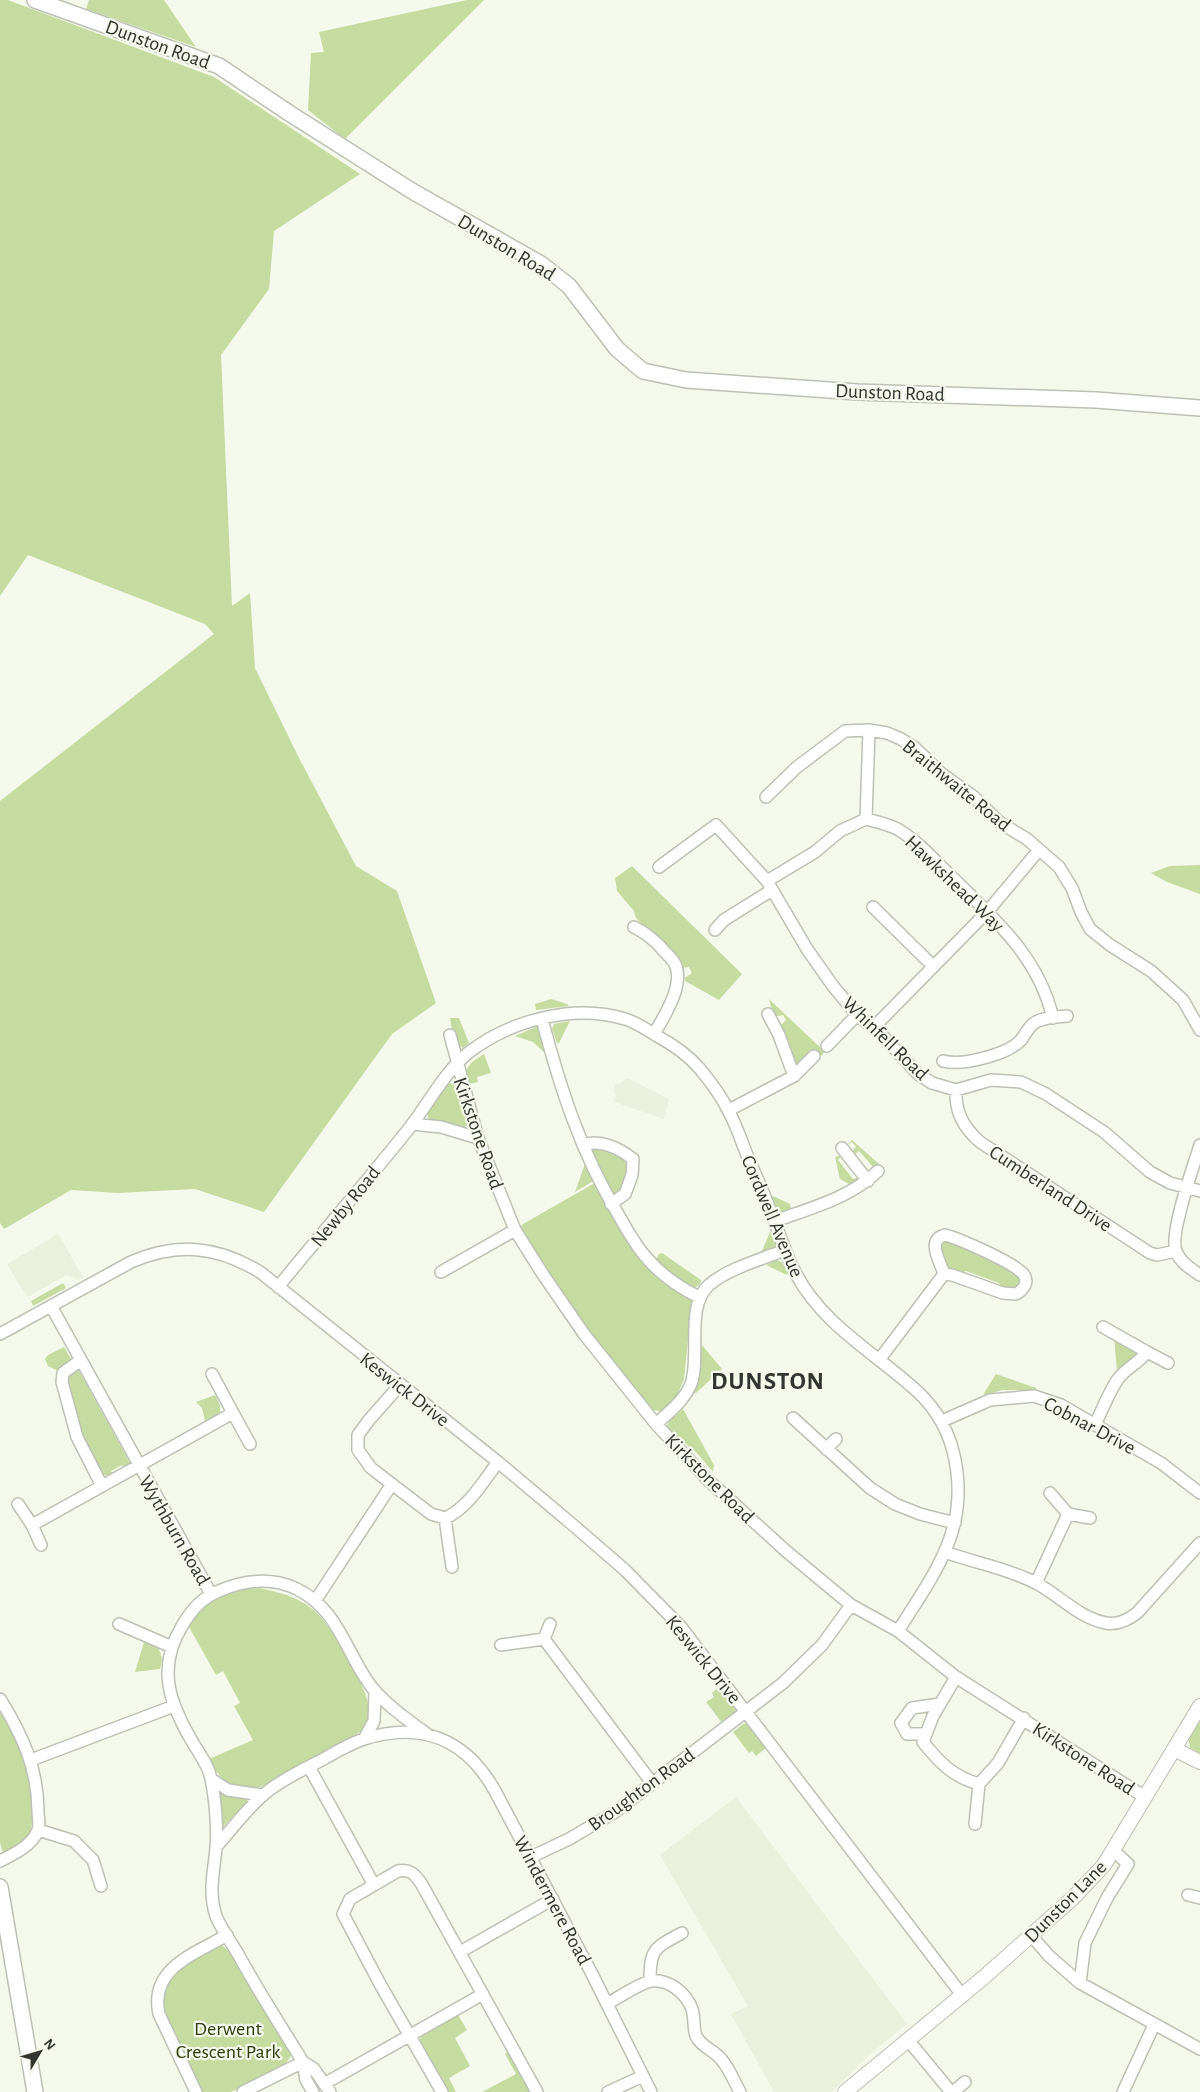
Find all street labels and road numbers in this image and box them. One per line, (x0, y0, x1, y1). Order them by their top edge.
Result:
street label: Dunston Road (103, 17, 213, 73)
street label: Dunston Road (454, 211, 559, 285)
street label: Dunston Road (835, 381, 945, 405)
street label: Braithwaite Road (898, 736, 1014, 835)
street label: Hawkshead Way (901, 832, 1008, 936)
street label: Whinfell Road (838, 993, 932, 1084)
street label: Kirkstone Road (450, 1075, 507, 1192)
street label: Cumberland Drive (986, 1142, 1115, 1236)
street label: Cordwell Avenue (737, 1153, 807, 1280)
street label: Newby Road (307, 1162, 384, 1251)
street label: Keswick Drive (356, 1349, 453, 1431)
street label: Cobnar Drive (1040, 1393, 1139, 1458)
street label: Kirkstone Road (661, 1430, 758, 1527)
street label: Wythburn Road (135, 1472, 214, 1589)
street label: Keswick Drive (662, 1612, 745, 1708)
street label: Kirkstone Road (1029, 1719, 1138, 1799)
street label: Broughton Road (585, 1745, 699, 1835)
street label: Windermere Road (510, 1833, 595, 1968)
street label: Dunston Lane (1021, 1857, 1111, 1947)

